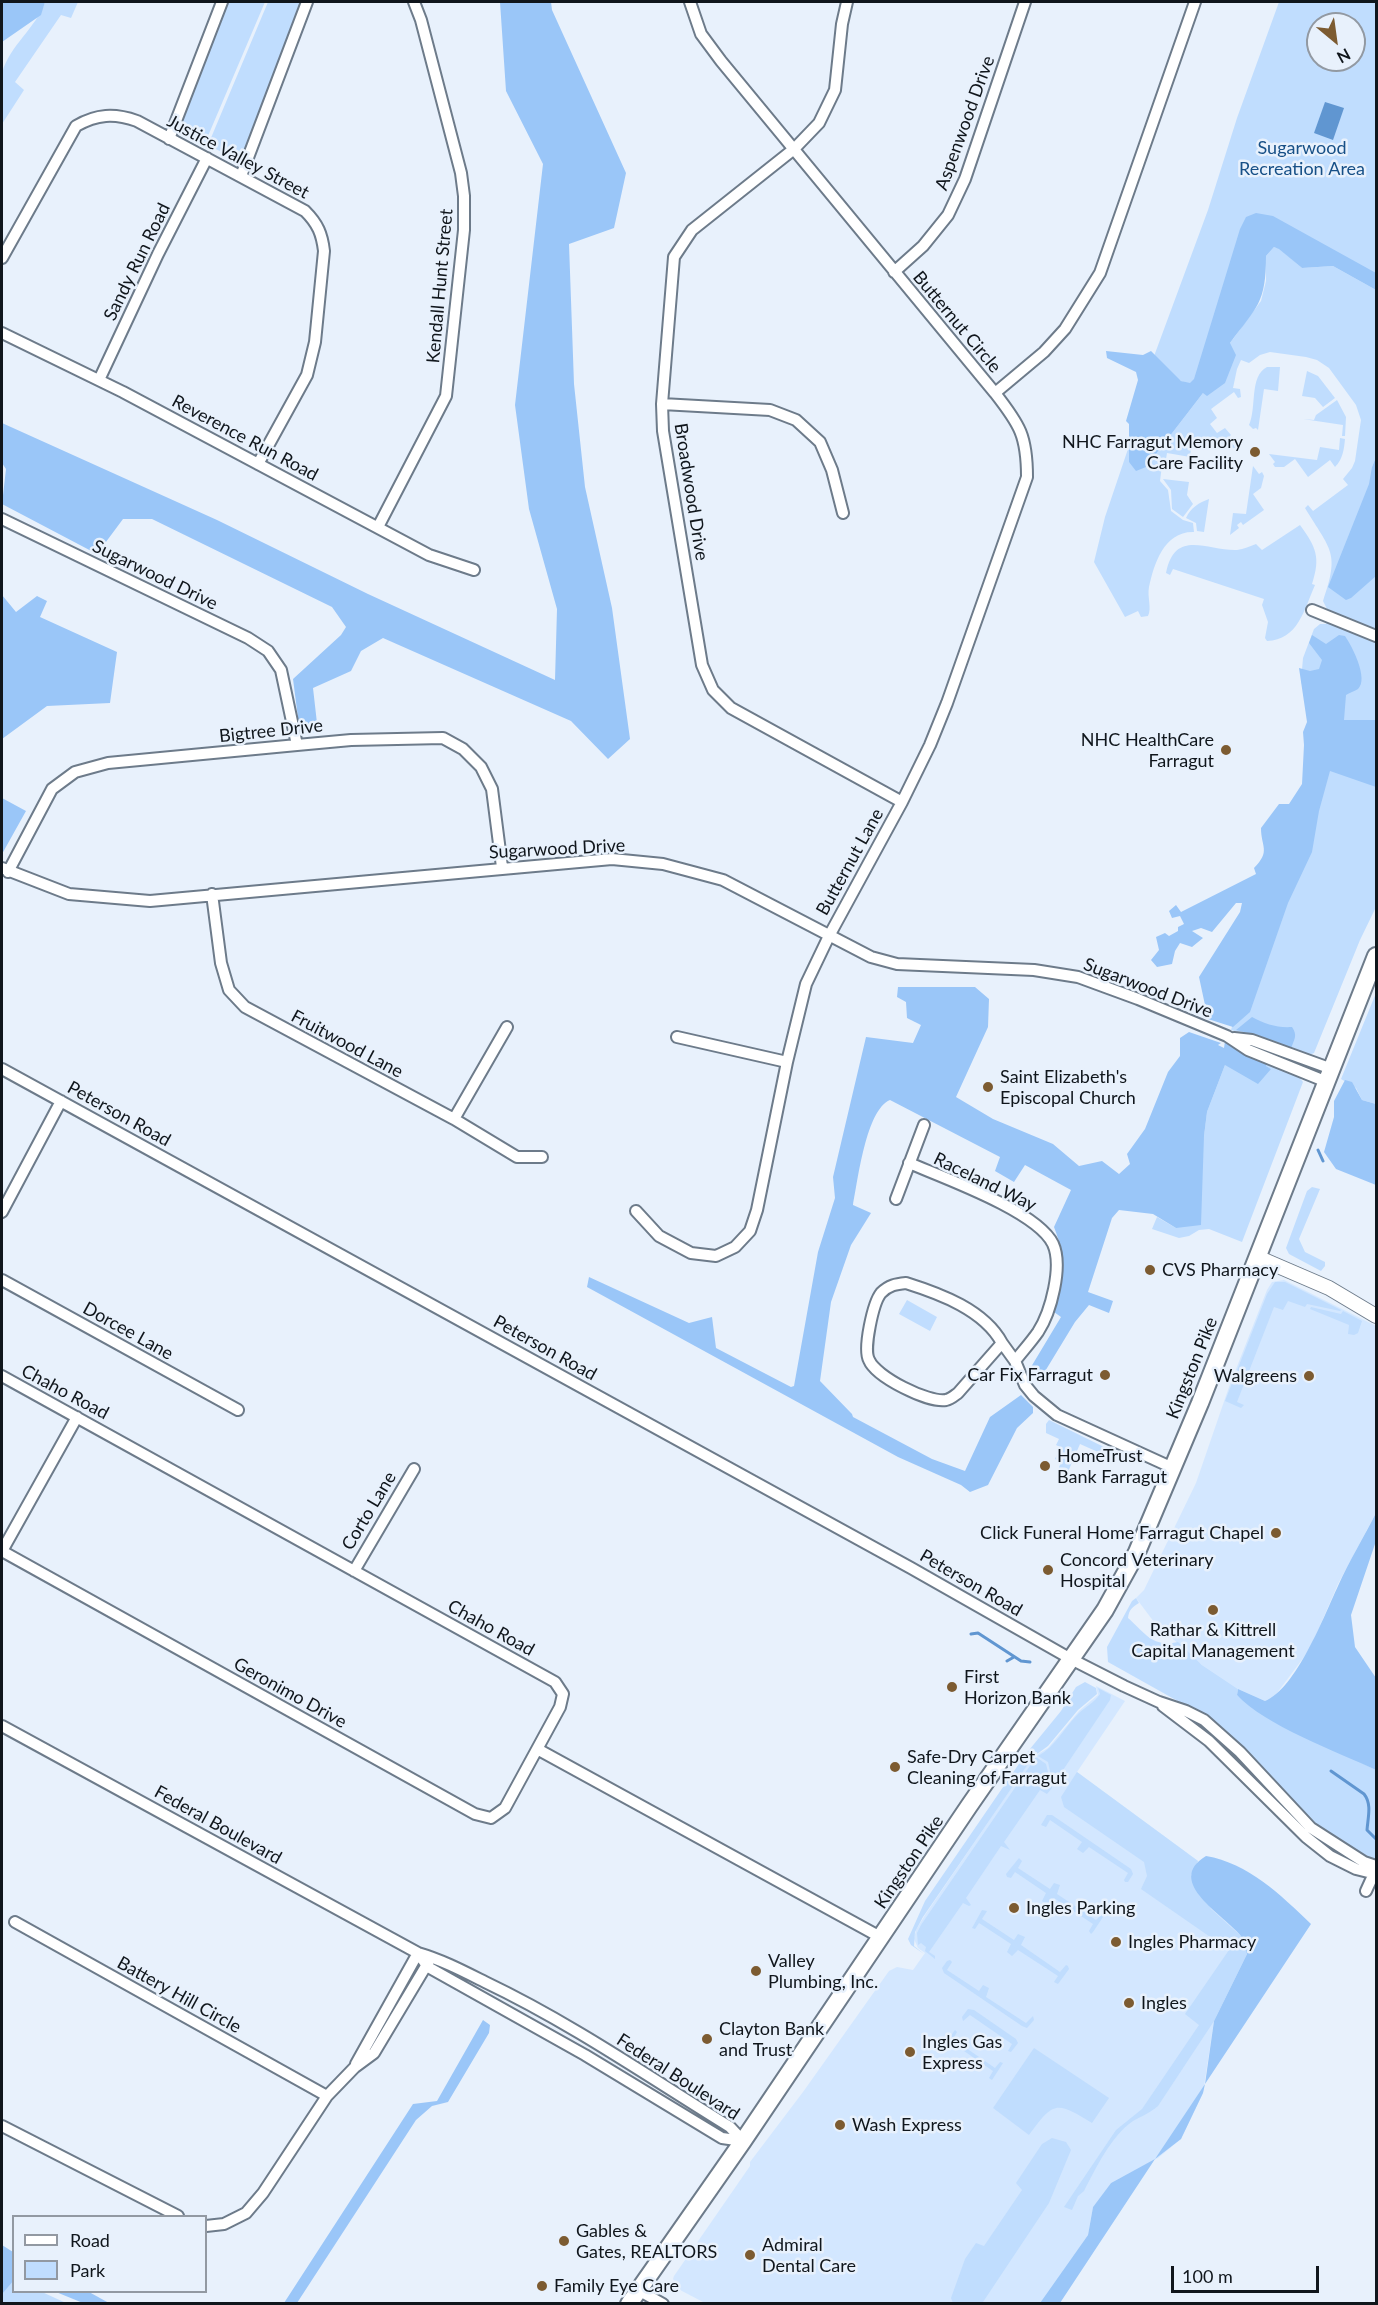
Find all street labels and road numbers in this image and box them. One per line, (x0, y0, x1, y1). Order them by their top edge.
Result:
street label: Aspenwood Drive (931, 53, 999, 193)
street label: Justice Valley Street (163, 110, 313, 204)
street label: Sandy Run Road (99, 200, 175, 324)
street label: Kendall Hunt Street (422, 208, 458, 364)
street label: Butternut Circle (908, 267, 1006, 377)
street label: Reverence Run Road (168, 390, 322, 486)
street label: Broadwood Drive (669, 422, 713, 562)
street label: Sugarwood Drive (89, 535, 221, 615)
street label: Bigtree Drive (218, 715, 324, 747)
street label: Butternut Lane (812, 805, 888, 919)
street label: Sugarwood Drive (488, 835, 626, 863)
street label: Sugarwood Drive (1080, 953, 1216, 1023)
street label: Fruitwood Lane (287, 1005, 407, 1083)
street label: Peterson Road (64, 1077, 174, 1151)
street label: Raceland Way (930, 1148, 1040, 1216)
street label: Dorcee Lane (79, 1297, 177, 1365)
street label: Peterson Road (490, 1311, 600, 1385)
street label: Kingston Pike (1162, 1314, 1222, 1422)
street label: Chaho Road (18, 1360, 112, 1424)
street label: Corto Lane (337, 1468, 401, 1554)
street label: Peterson Road (916, 1545, 1026, 1621)
street label: Chaho Road (444, 1595, 538, 1661)
street label: Geronimo Drive (230, 1653, 350, 1733)
street label: Federal Boulevard (151, 1781, 285, 1869)
street label: Kingston Pike (870, 1811, 948, 1913)
street label: Battery Hill Circle (113, 1952, 245, 2038)
street label: Federal Boulevard (612, 2029, 744, 2125)

